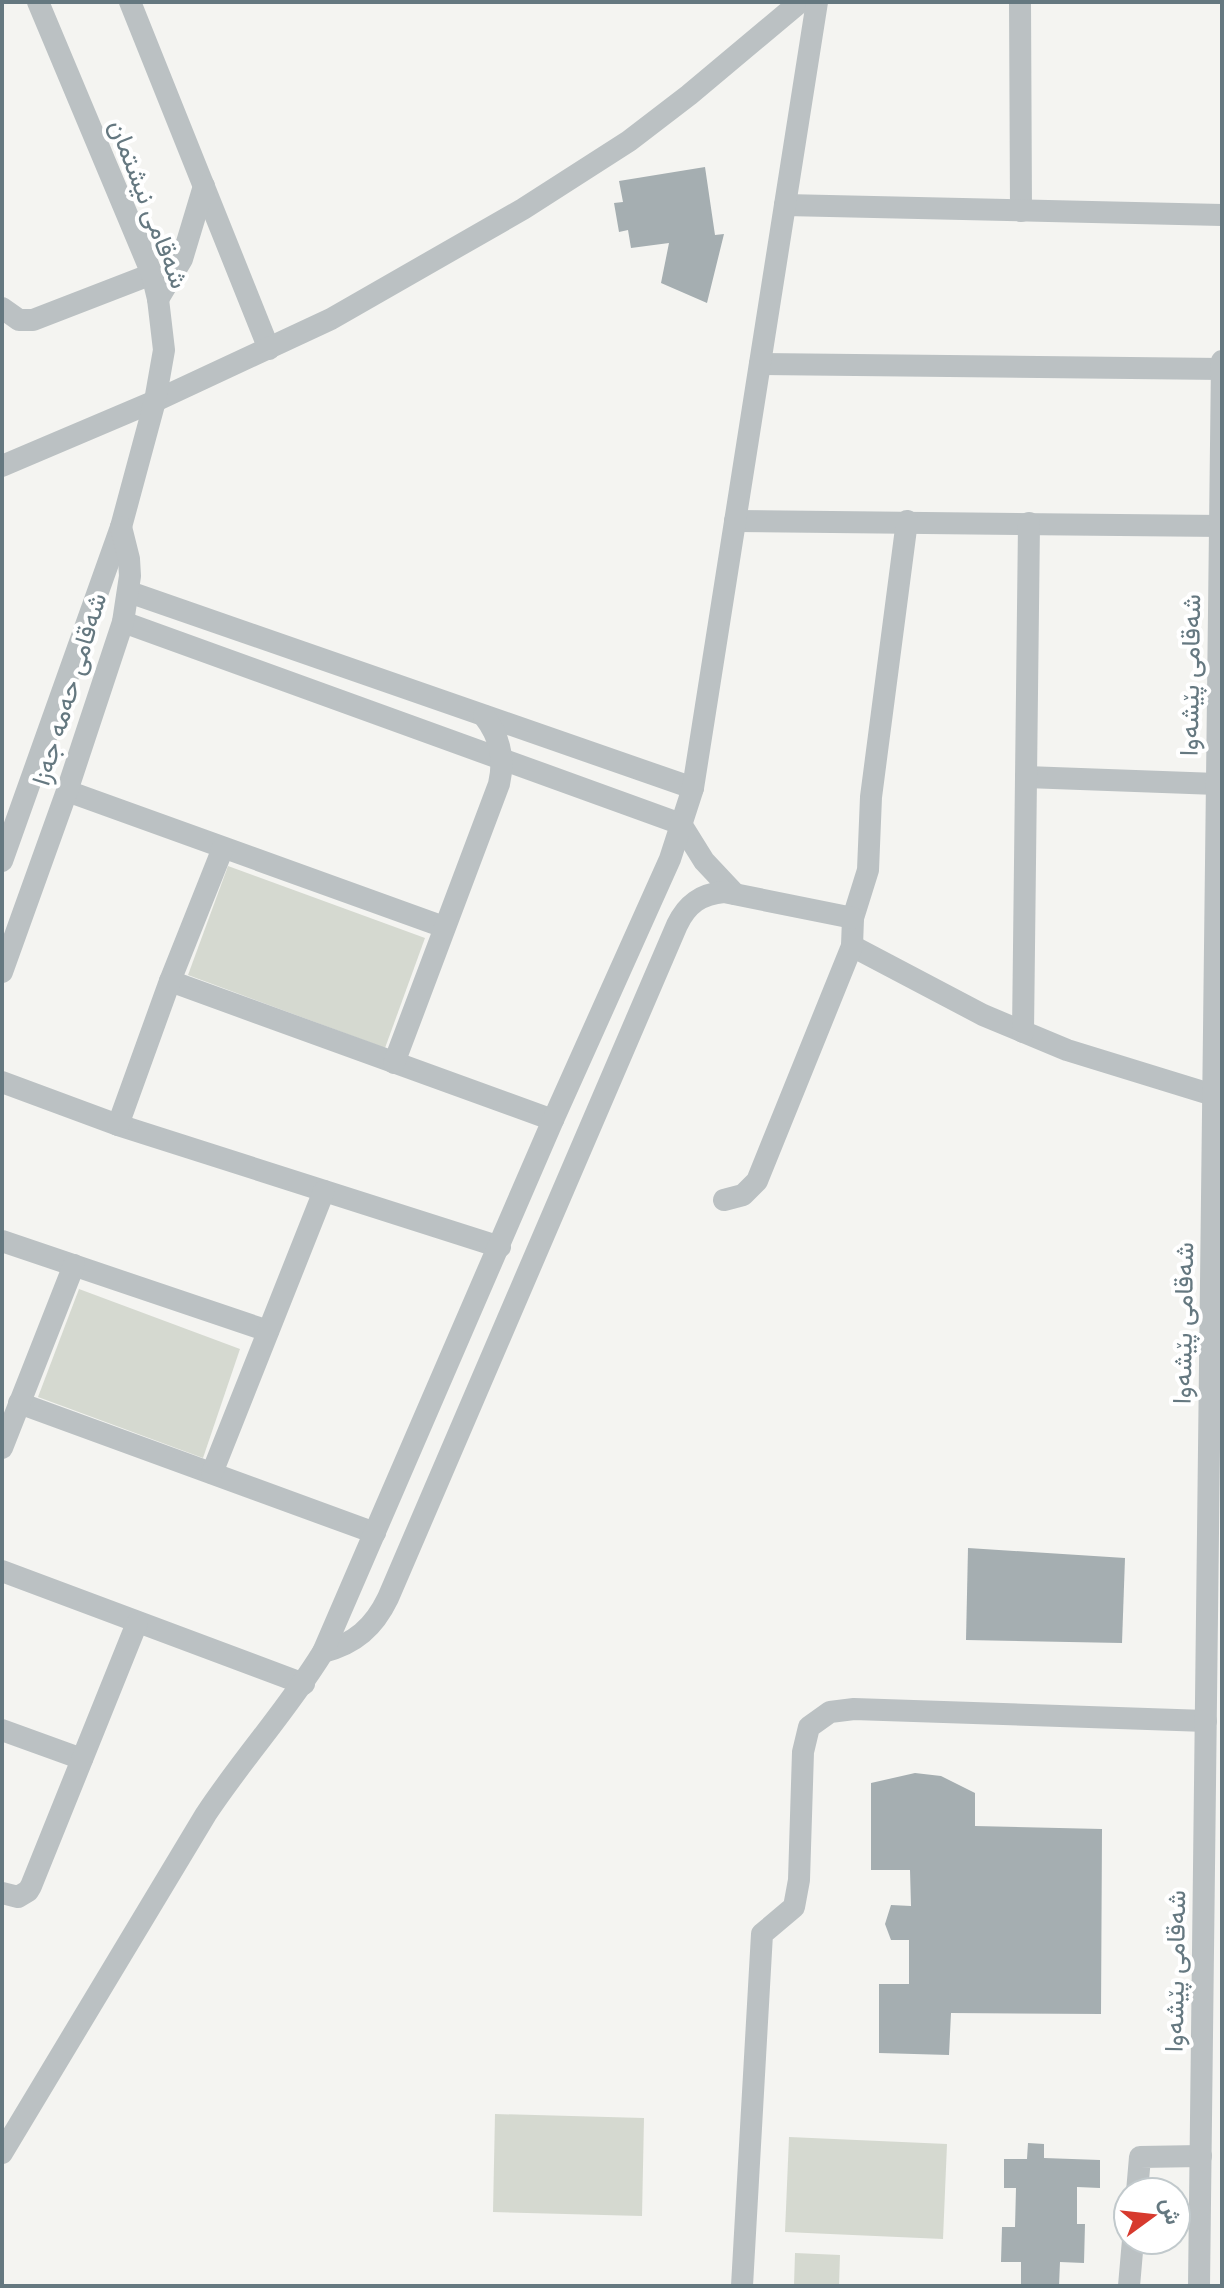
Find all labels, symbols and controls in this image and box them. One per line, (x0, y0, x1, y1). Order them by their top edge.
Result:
street label: شەقامی نیشتمان (101, 115, 197, 293)
street label: شەقامی حەمە جەزا (24, 589, 114, 789)
street label: شەقامی پێشەوا (1172, 594, 1209, 756)
street label: شەقامی پێشەوا (1165, 1242, 1202, 1404)
street label: شەقامی پێشەوا (1157, 1890, 1194, 2052)
north arrow (1112, 2176, 1192, 2256)
text: ش (1154, 2194, 1188, 2227)

